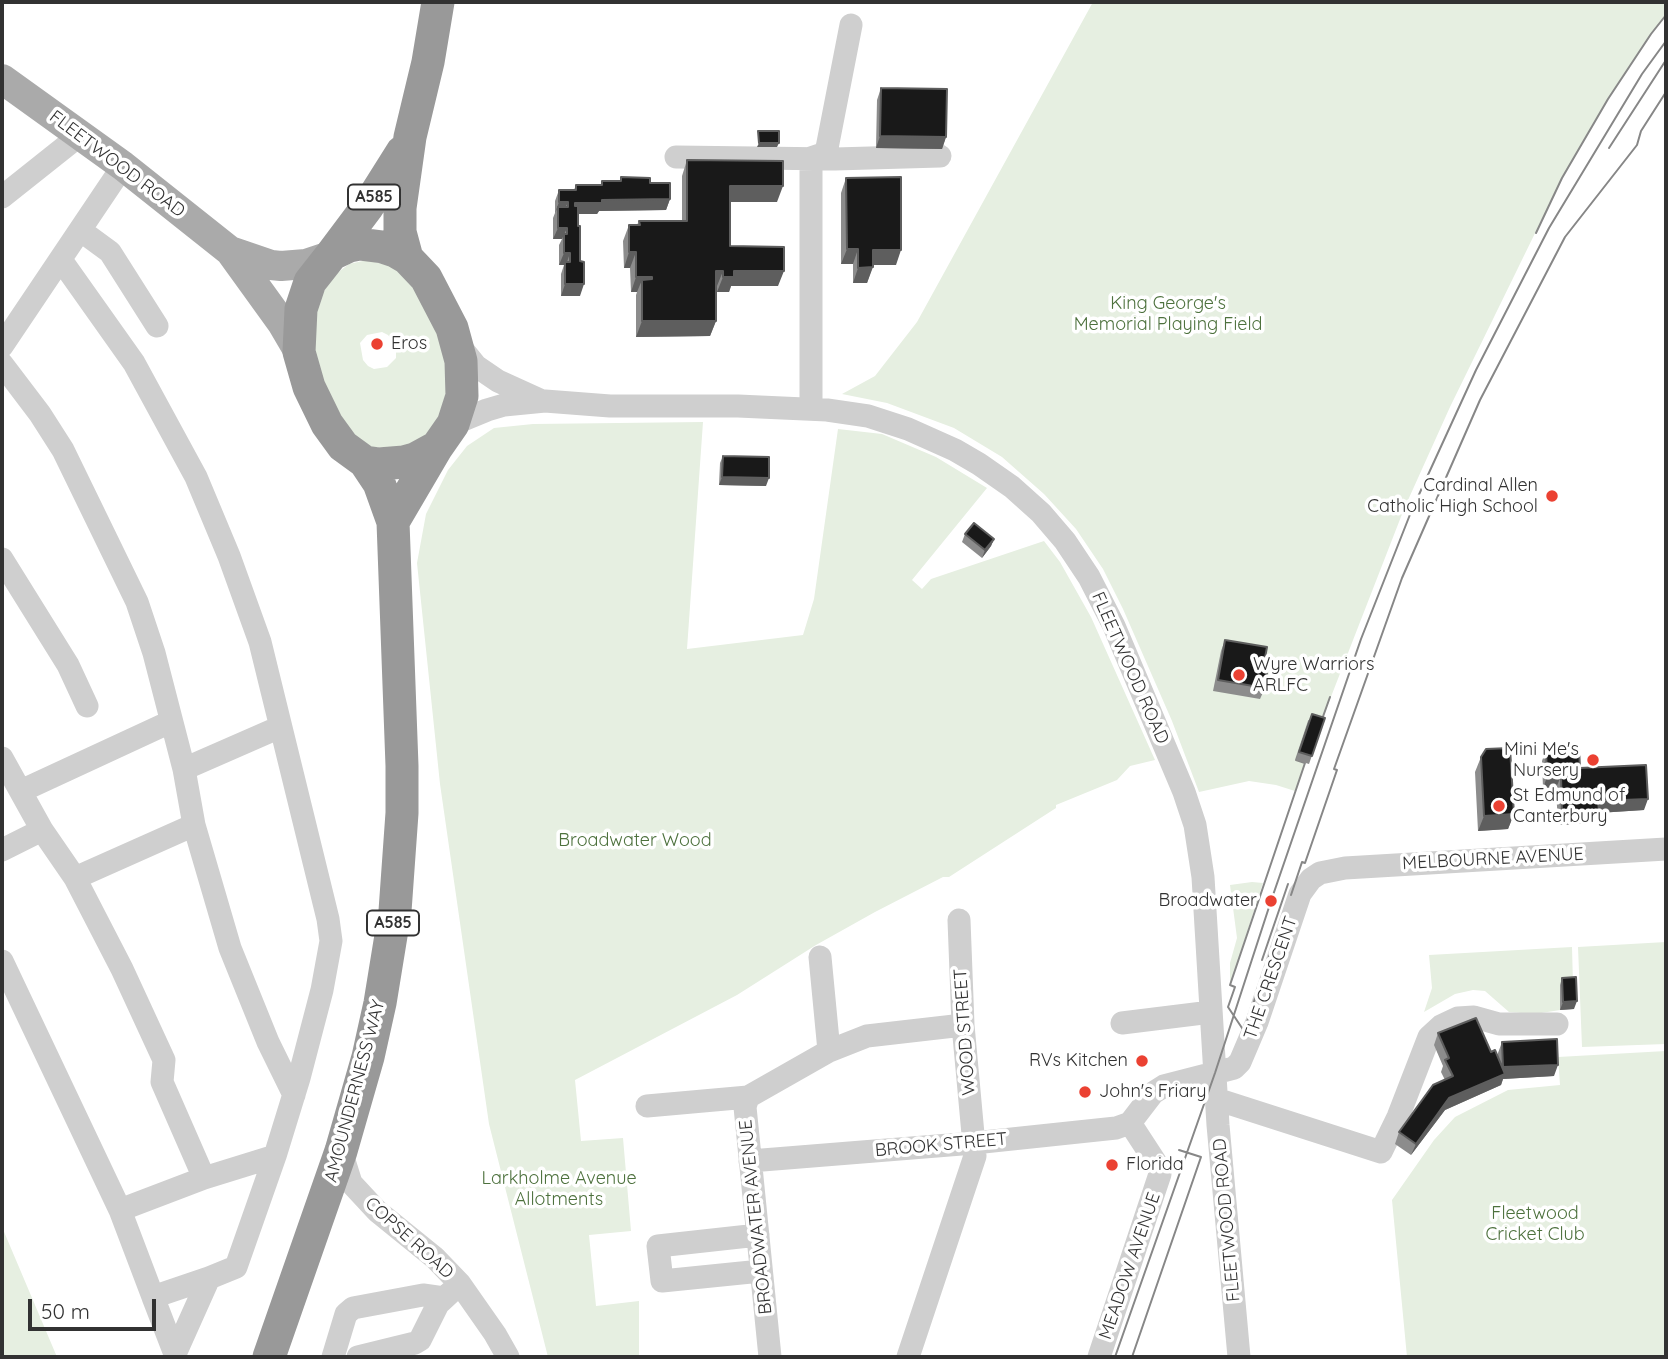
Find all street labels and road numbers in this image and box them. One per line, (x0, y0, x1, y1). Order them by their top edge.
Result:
street label: FLEETWOOD ROAD (45, 106, 189, 222)
road number: A585 (348, 184, 400, 210)
street label: FLEETWOOD ROAD (1087, 589, 1173, 747)
street label: MELBOURNE AVENUE (1402, 843, 1584, 875)
road number: A585 (367, 911, 419, 936)
street label: THE CRESCENT (1240, 913, 1302, 1043)
street label: WOOD STREET (950, 968, 980, 1096)
street label: AMOUNDERNESS WAY (320, 997, 390, 1185)
street label: BROADWATER AVENUE (735, 1118, 777, 1316)
street label: BROOK STREET (874, 1128, 1008, 1162)
street label: FLEETWOOD ROAD (1209, 1137, 1245, 1303)
street label: MEADOW AVENUE (1095, 1190, 1165, 1342)
street label: COPSE ROAD (360, 1193, 458, 1283)

